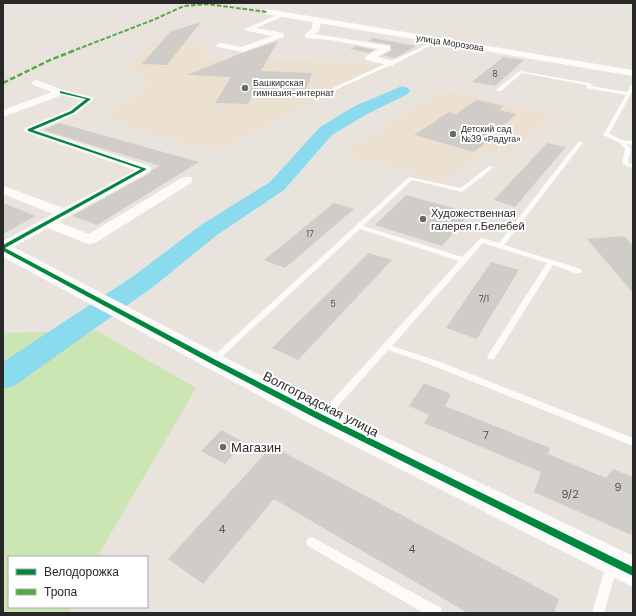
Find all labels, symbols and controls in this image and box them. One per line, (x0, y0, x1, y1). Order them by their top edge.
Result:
street label: улица Морозова (415, 32, 485, 54)
house number: 8 (492, 68, 498, 80)
place label: Башкирская гимназия-интернат (253, 77, 334, 99)
marker: Башкирская гимназия-интернат (240, 83, 250, 93)
place label: Детский сад №39 «Радуга» (461, 123, 520, 145)
marker: Детский сад №39 «Радуга» (448, 129, 458, 139)
place label: Художественная галерея г.Белебей (431, 206, 525, 233)
marker: Художественная галерея г.Белебей (418, 214, 428, 224)
house number: 17 (306, 228, 314, 240)
house number: 7/1 (479, 293, 489, 305)
house number: 5 (330, 298, 336, 310)
street label: Волгоградская улица (260, 367, 382, 441)
house number: 7 (483, 428, 489, 442)
place label: Магазин (231, 439, 281, 456)
marker: Магазин (218, 442, 228, 452)
house number: 9 (615, 480, 622, 494)
house number: 9/2 (561, 487, 579, 501)
house number: 4 (219, 522, 226, 536)
house number: 4 (409, 542, 416, 556)
legend (8, 556, 148, 608)
text: Велодорожка (44, 564, 119, 580)
text: Тропа (44, 584, 78, 600)

